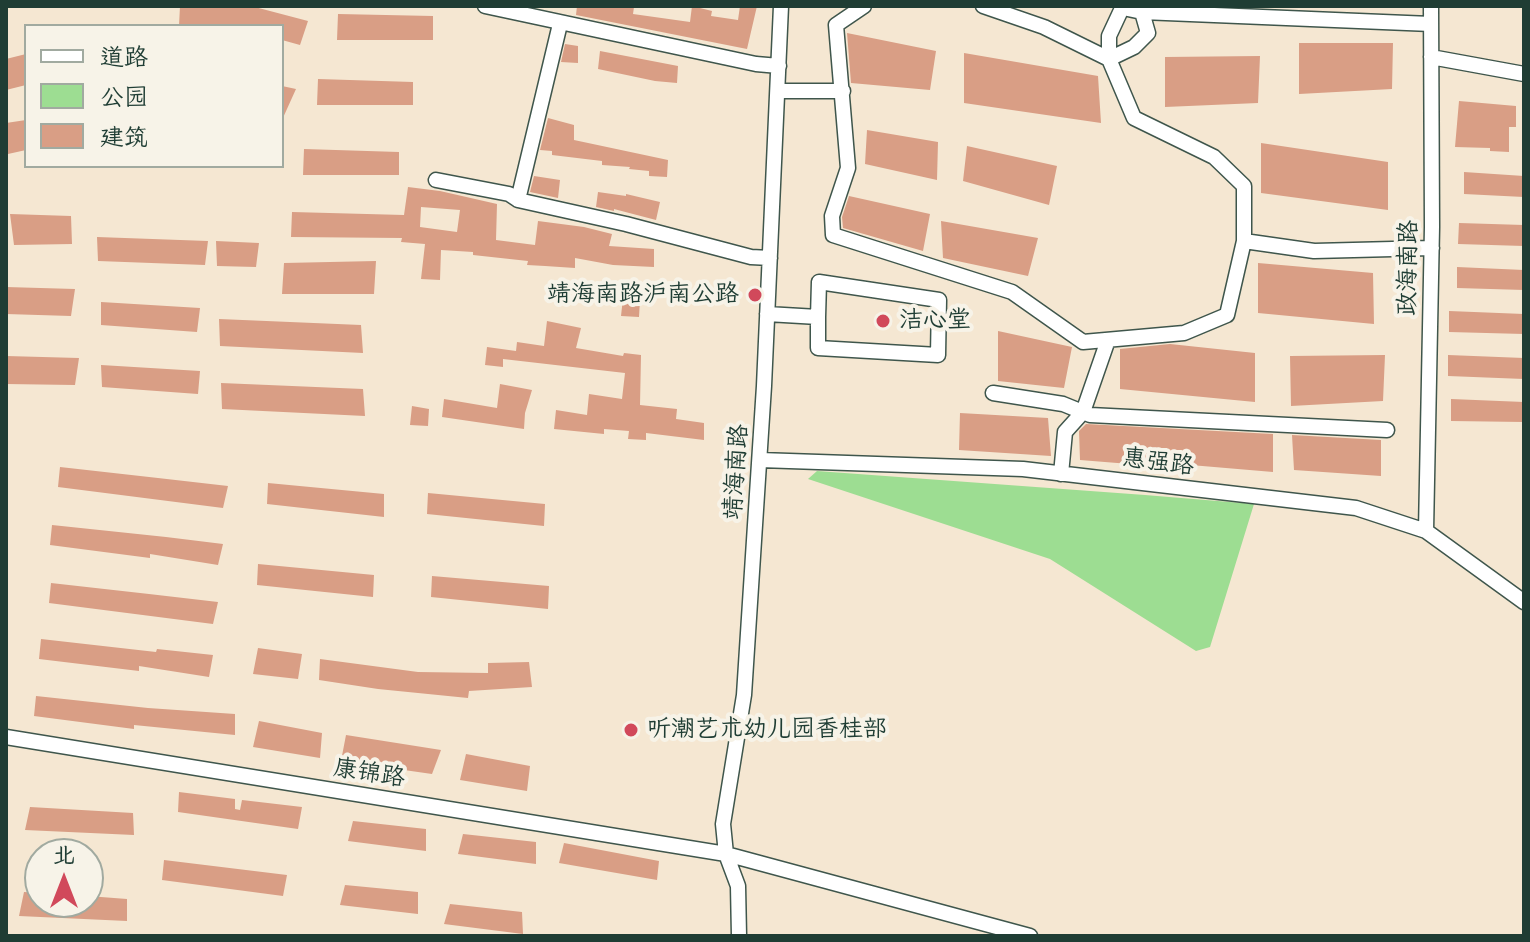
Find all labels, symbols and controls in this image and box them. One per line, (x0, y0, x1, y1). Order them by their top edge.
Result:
legend (24, 24, 284, 168)
text: 道路 (100, 43, 148, 72)
text: 公园 (100, 83, 148, 112)
text: 建筑 (100, 123, 148, 152)
street label: 政海南路 (1394, 220, 1424, 316)
place label: 靖海南路沪南公路 (547, 281, 739, 309)
marker: 靖海南路沪南公路 (746, 286, 764, 304)
place label: 洁心堂 (899, 307, 971, 335)
marker: 洁心堂 (874, 312, 892, 330)
street label: 靖海南路 (719, 423, 755, 521)
street label: 惠强路 (1121, 444, 1195, 482)
place label: 听潮艺术幼儿园香桂部 (647, 716, 887, 744)
marker: 听潮艺术幼儿园香桂部 (622, 721, 640, 739)
street label: 康锦路 (331, 754, 407, 794)
north arrow (24, 838, 104, 918)
text: 北 (53, 842, 75, 869)

